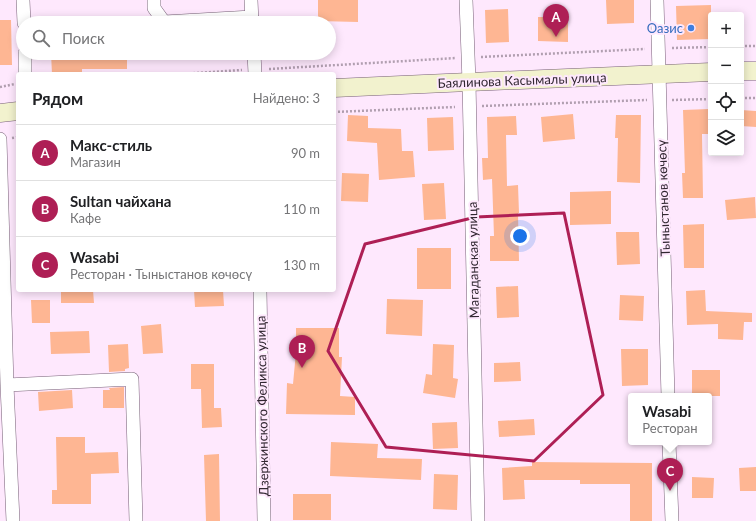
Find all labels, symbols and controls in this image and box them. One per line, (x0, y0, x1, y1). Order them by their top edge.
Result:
pin: A (543, 4, 569, 37)
map controls (708, 12, 744, 156)
button: + (708, 12, 744, 48)
search box (16, 16, 336, 60)
place label: Оазис (647, 20, 683, 36)
marker: Оазис (686, 23, 696, 33)
icon: search (30, 27, 52, 49)
text: Поиск (62, 29, 105, 47)
button: − (708, 48, 744, 84)
street label: Баялинова Касымалы улица (437, 69, 607, 91)
button: locate (708, 84, 744, 120)
text: Рядом (32, 88, 83, 109)
text: Найдено: 3 (253, 90, 320, 106)
button: layers (708, 120, 744, 156)
text: Макс-стиль (70, 136, 152, 154)
street label: Тыныстанов көчөсү (653, 139, 673, 257)
text: A (40, 145, 50, 161)
text: 90 m (291, 145, 320, 161)
text: Магазин (70, 154, 121, 170)
text: Sultan чайхана (70, 192, 171, 210)
text: B (41, 201, 49, 217)
text: 110 m (283, 201, 320, 217)
street label: Магаданская улица (464, 202, 482, 318)
text: Кафе (70, 210, 101, 226)
your location (510, 226, 530, 246)
text: Wasabi (70, 248, 119, 266)
text: C (41, 257, 49, 273)
text: 130 m (283, 257, 320, 273)
text: Ресторан · Тыныстанов көчөсү (70, 266, 252, 282)
street label: Дзержинского Феликса улица (252, 315, 272, 497)
pin: B (289, 335, 315, 368)
popup (628, 393, 712, 445)
text: Wasabi (642, 402, 691, 420)
text: Ресторан (642, 420, 698, 436)
pin: C (657, 458, 683, 491)

